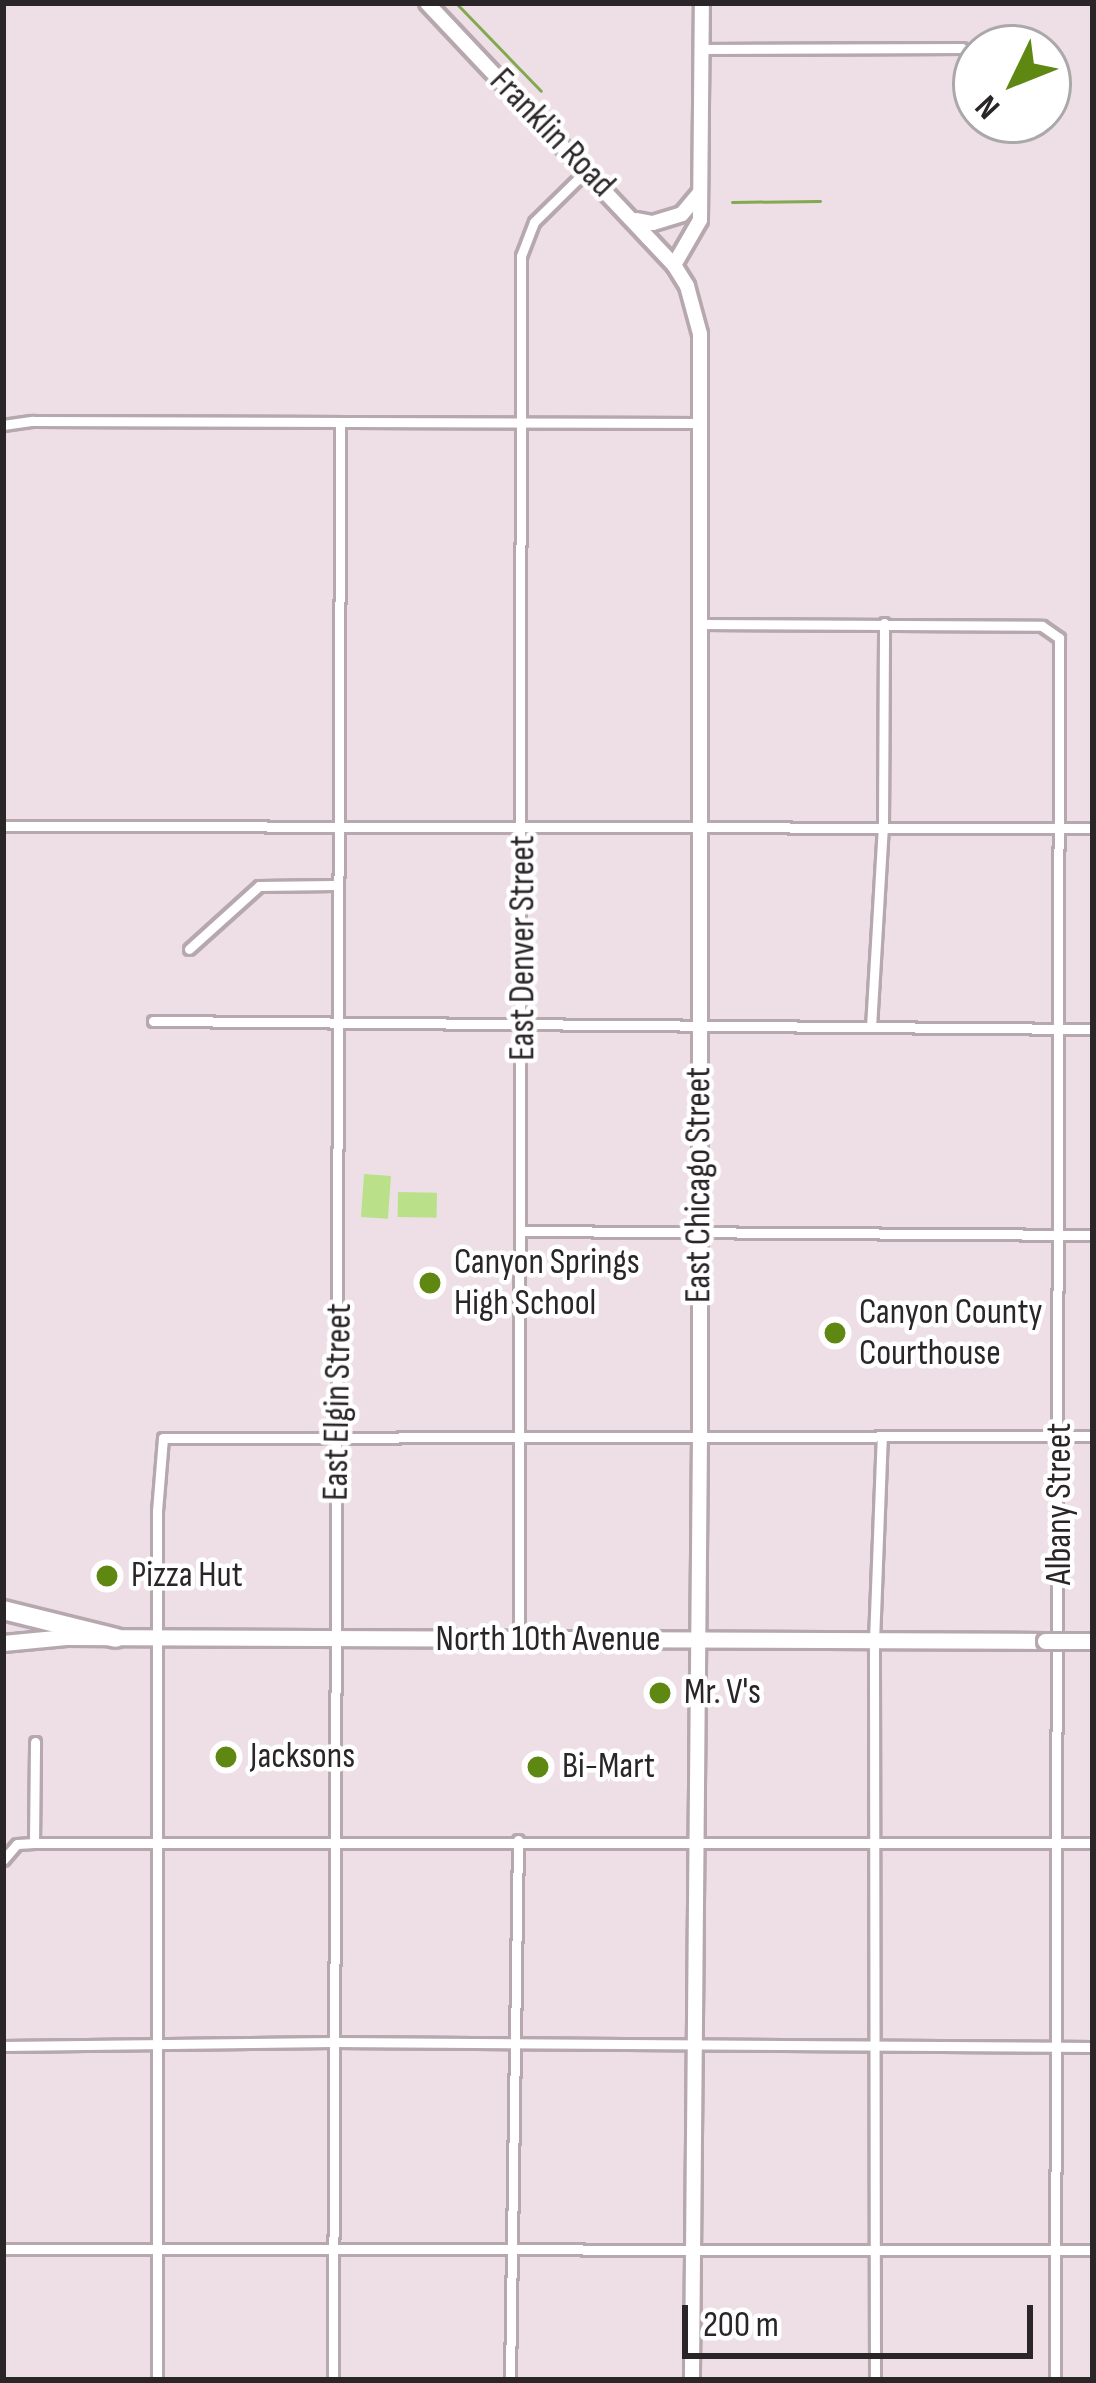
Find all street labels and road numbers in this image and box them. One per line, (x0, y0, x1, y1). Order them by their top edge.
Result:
street label: Franklin Road (480, 60, 624, 206)
street label: East Denver Street (501, 835, 545, 1061)
street label: East Chicago Street (677, 1067, 721, 1303)
street label: East Elgin Street (315, 1303, 361, 1501)
street label: Albany Street (1038, 1423, 1082, 1585)
street label: North 10th Avenue (436, 1618, 660, 1662)

